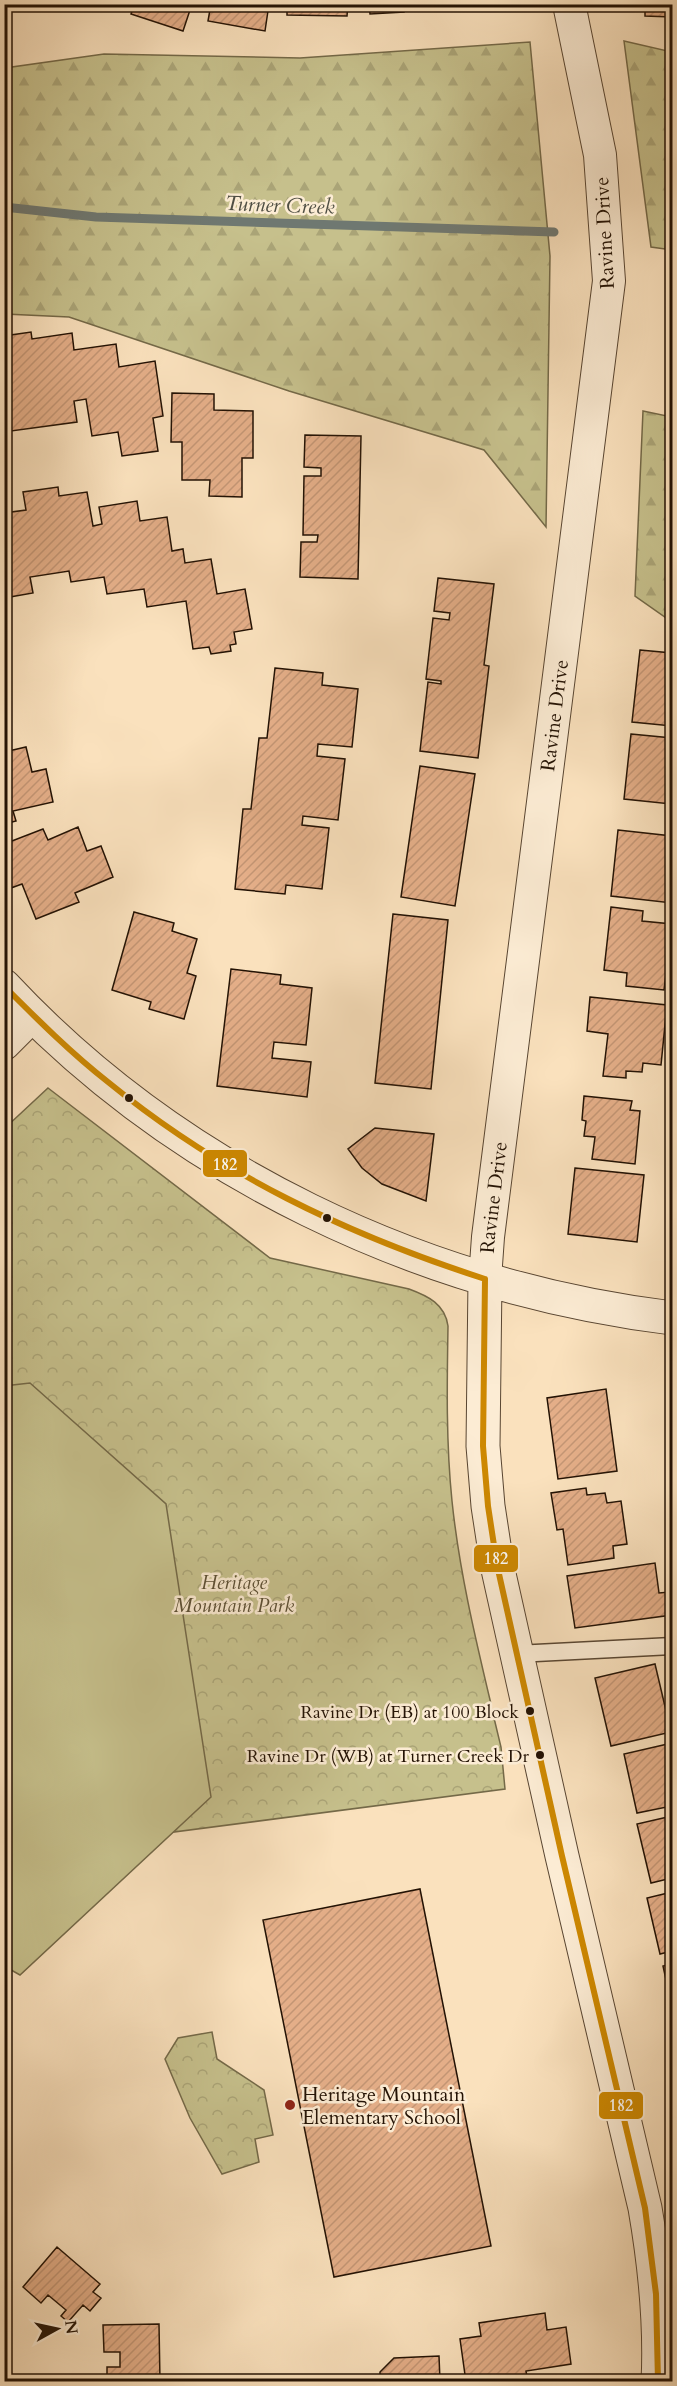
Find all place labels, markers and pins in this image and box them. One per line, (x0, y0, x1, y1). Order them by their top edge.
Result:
unlabelled marker (123, 1092, 135, 1104)
unlabelled marker (321, 1212, 333, 1224)
place label: Ravine Dr (EB) at 100 Block (301, 1700, 519, 1725)
marker: Ravine Dr (EB) at 100 Block (524, 1705, 536, 1717)
place label: Ravine Dr (WB) at Turner Creek Dr (247, 1744, 529, 1769)
marker: Ravine Dr (WB) at Turner Creek Dr (534, 1749, 546, 1761)
place label: Heritage Mountain Elementary School (302, 2081, 466, 2131)
marker: Heritage Mountain Elementary School (283, 2098, 297, 2112)

